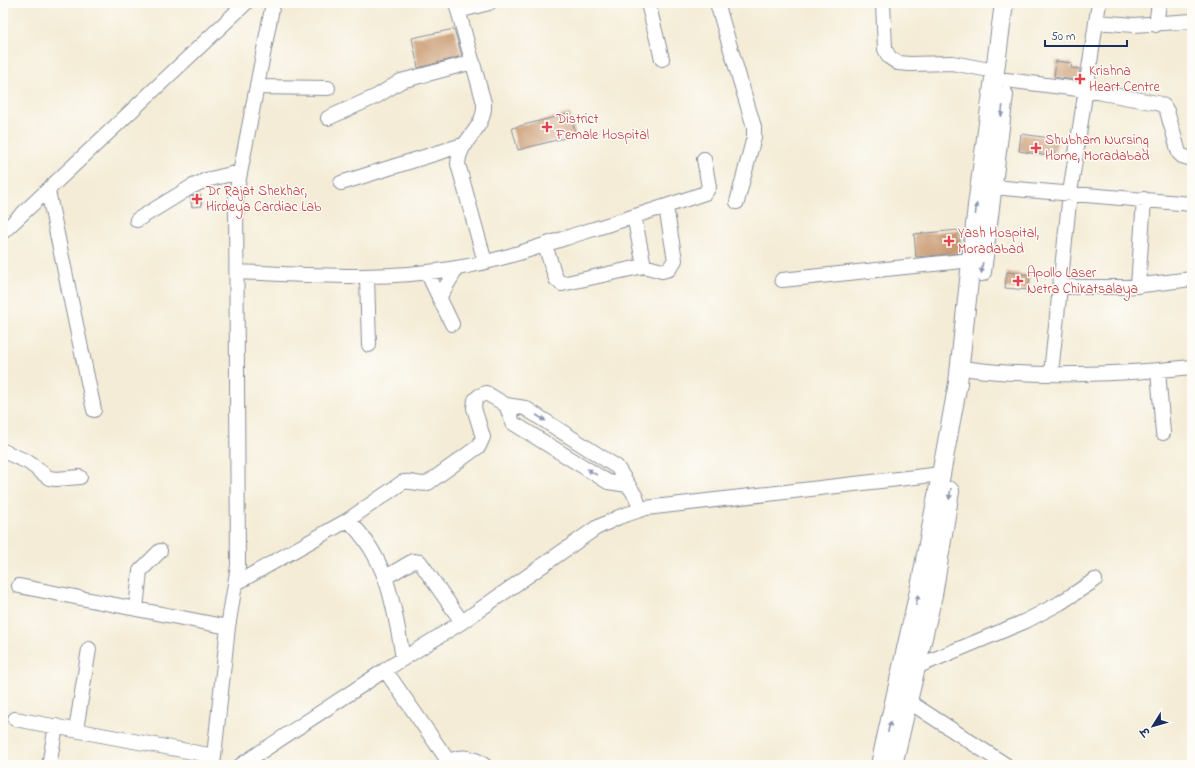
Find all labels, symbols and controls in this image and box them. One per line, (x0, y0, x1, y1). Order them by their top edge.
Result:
scale bar (1045, 22, 1127, 48)
text: 50 m (1051, 28, 1075, 46)
place label: Krishna Heart Centre (1089, 61, 1160, 98)
marker: Krishna Heart Centre (1074, 73, 1086, 85)
one-way arrow (999, 105, 1005, 117)
place label: District Female Hospital (555, 109, 649, 146)
marker: District Female Hospital (541, 121, 553, 133)
place label: Shubham Nursing Home, Moradabad (1045, 130, 1150, 167)
marker: Shubham Nursing Home, Moradabad (1030, 142, 1042, 154)
place label: Dr Rajat Shekhar, Hirdeya Cardiac Lab (205, 181, 322, 219)
marker: Dr Rajat Shekhar, Hirdeya Cardiac Lab (191, 193, 203, 205)
one-way arrow (973, 203, 980, 215)
place label: Yash Hospital, Moradabad (958, 223, 1039, 260)
marker: Yash Hospital, Moradabad (943, 235, 955, 247)
one-way arrow (979, 262, 986, 274)
place label: Apollo Laser Netra Chikatsalaya (1027, 263, 1138, 301)
marker: Apollo Laser Netra Chikatsalaya (1012, 275, 1024, 287)
one-way arrow (536, 415, 547, 422)
one-way arrow (587, 468, 597, 476)
one-way arrow (946, 487, 952, 500)
one-way arrow (914, 594, 920, 606)
north arrow (1133, 706, 1173, 746)
one-way arrow (886, 721, 892, 733)
text: उ (1136, 722, 1155, 740)

